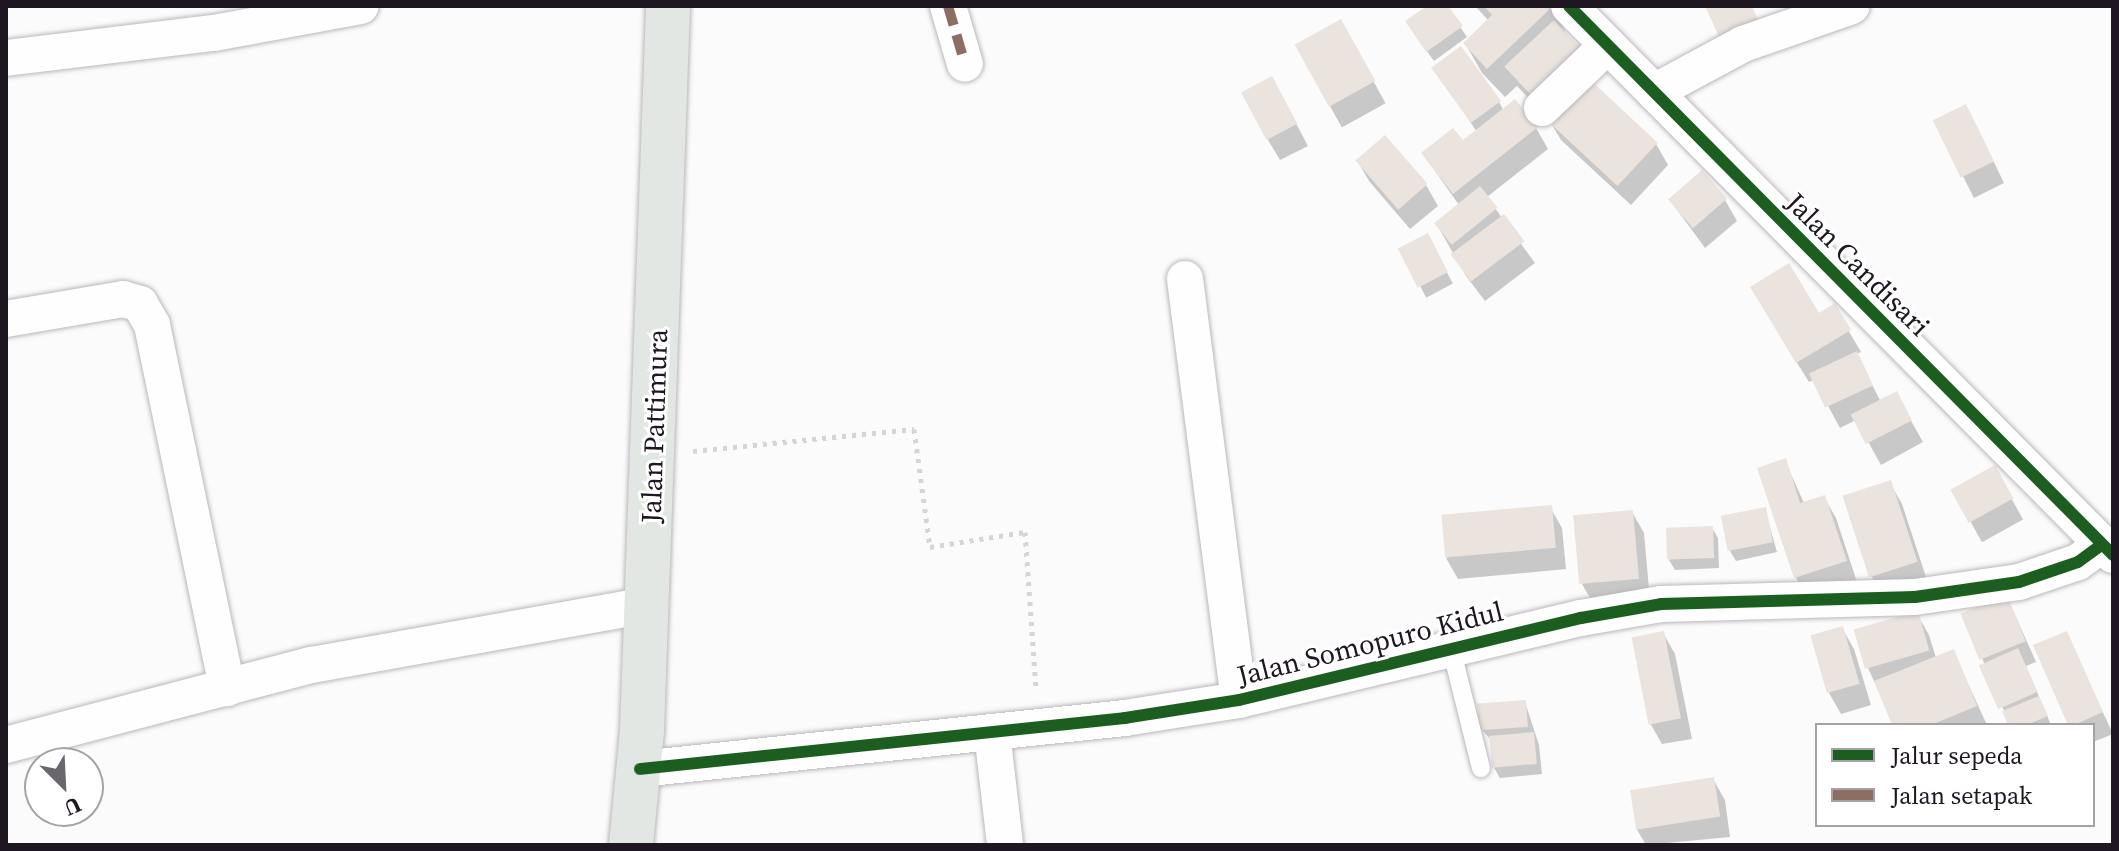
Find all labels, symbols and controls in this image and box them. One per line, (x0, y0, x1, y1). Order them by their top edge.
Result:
street label: Jalan Candisari (1779, 185, 1937, 343)
street label: Jalan Pattimura (634, 328, 674, 524)
street label: Jalan Somopuro Kidul (1234, 594, 1506, 692)
legend (1815, 723, 2095, 827)
text: Jalur sepeda (1891, 739, 2022, 772)
north arrow (24, 747, 104, 827)
text: Jalan setapak (1891, 779, 2032, 812)
text: U (59, 790, 86, 824)

